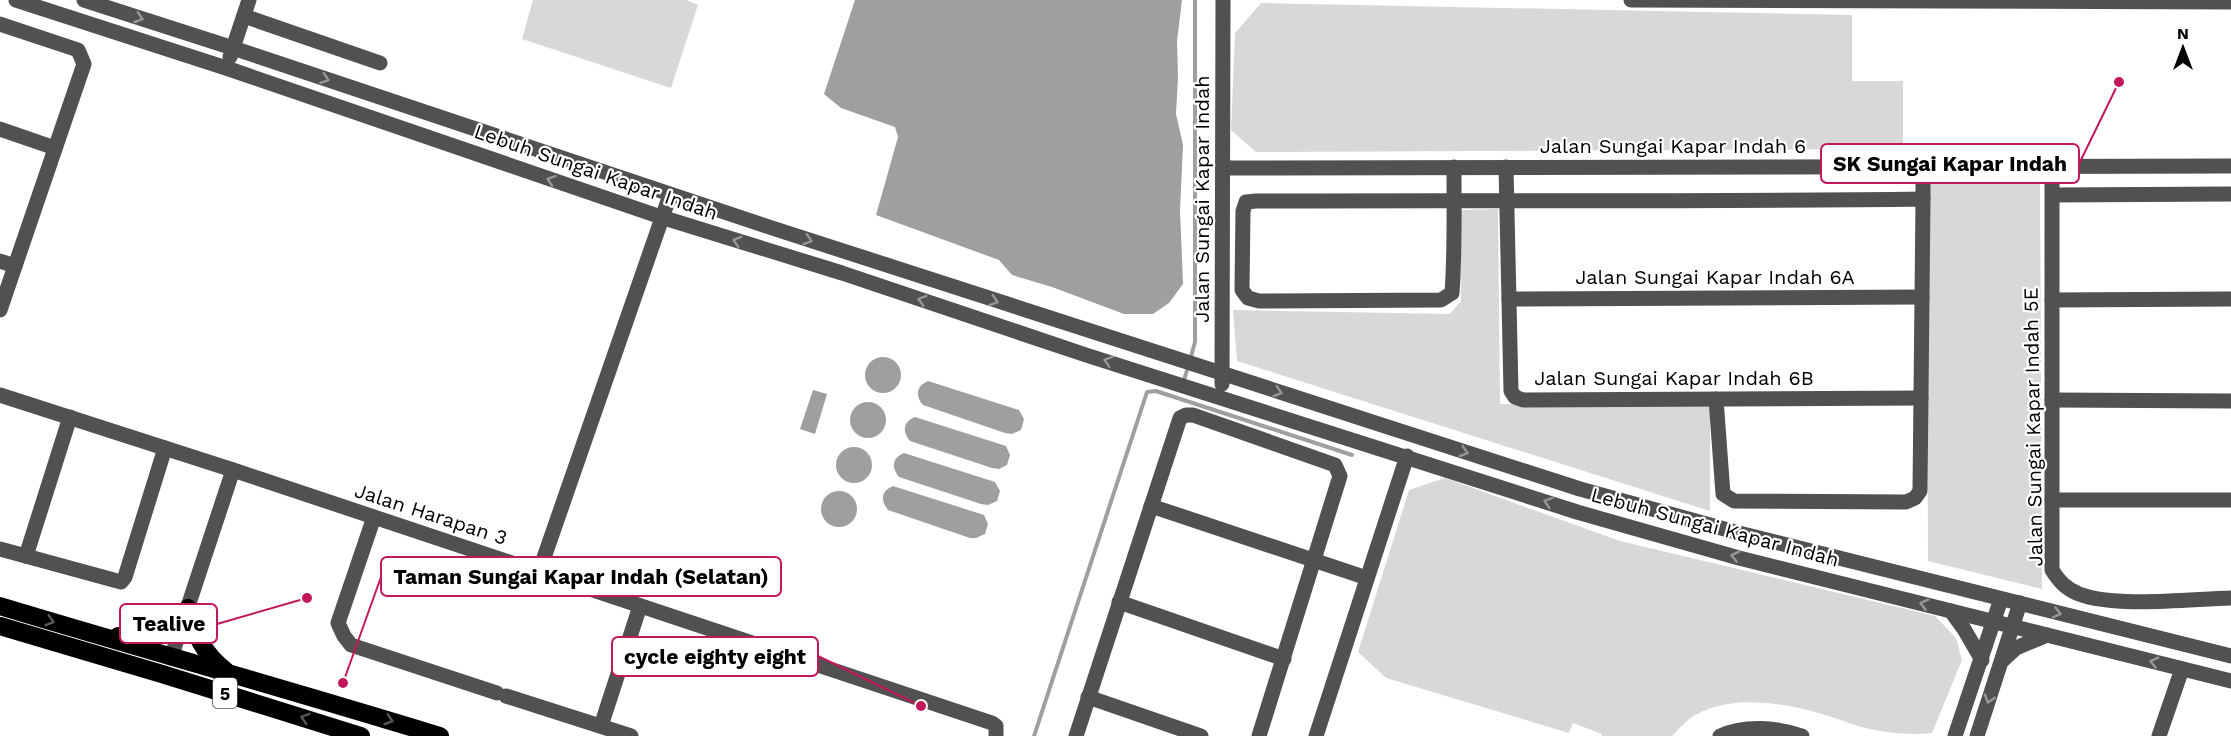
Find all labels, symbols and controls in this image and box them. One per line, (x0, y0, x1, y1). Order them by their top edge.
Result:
one-way arrow (133, 11, 144, 23)
north arrow (2153, 18, 2213, 78)
text: N (2177, 24, 2189, 43)
one-way arrow (319, 71, 330, 84)
street label: Jalan Sungai Kapar Indah (1190, 75, 1214, 323)
street label: Lebuh Sungai Kapar Indah (471, 119, 721, 225)
street label: Jalan Sungai Kapar Indah 6 (1540, 134, 1806, 158)
callout: SK Sungai Kapar Indah (1821, 144, 2079, 183)
text: SK Sungai Kapar Indah (1833, 151, 2067, 176)
one-way arrow (547, 174, 557, 187)
one-way arrow (802, 233, 813, 246)
one-way arrow (732, 236, 743, 248)
street label: Jalan Sungai Kapar Indah 6A (1575, 265, 1855, 289)
street label: Jalan Sungai Kapar Indah 5E (2019, 287, 2047, 567)
one-way arrow (988, 293, 999, 306)
one-way arrow (917, 295, 928, 307)
one-way arrow (1103, 356, 1114, 368)
street label: Jalan Sungai Kapar Indah 6B (1534, 366, 1814, 390)
one-way arrow (1272, 385, 1283, 397)
one-way arrow (1458, 444, 1469, 457)
street label: Jalan Harapan 3 (352, 478, 510, 550)
street label: Lebuh Sungai Kapar Indah (1588, 482, 1842, 572)
one-way arrow (1543, 497, 1554, 509)
one-way arrow (1730, 551, 1740, 564)
callout: Taman Sungai Kapar Indah (Selatan) (381, 557, 781, 596)
text: Taman Sungai Kapar Indah (Selatan) (393, 564, 769, 589)
one-way arrow (1919, 599, 1930, 611)
callout: Tealive (120, 604, 217, 643)
one-way arrow (2052, 605, 2062, 618)
text: Tealive (133, 611, 205, 636)
one-way arrow (44, 614, 55, 626)
callout: cycle eighty eight (612, 637, 818, 676)
text: cycle eighty eight (624, 644, 806, 669)
one-way arrow (2149, 656, 2159, 669)
road number: 5 (213, 678, 237, 708)
one-way arrow (1984, 693, 1996, 704)
one-way arrow (300, 713, 311, 725)
one-way arrow (384, 713, 394, 725)

